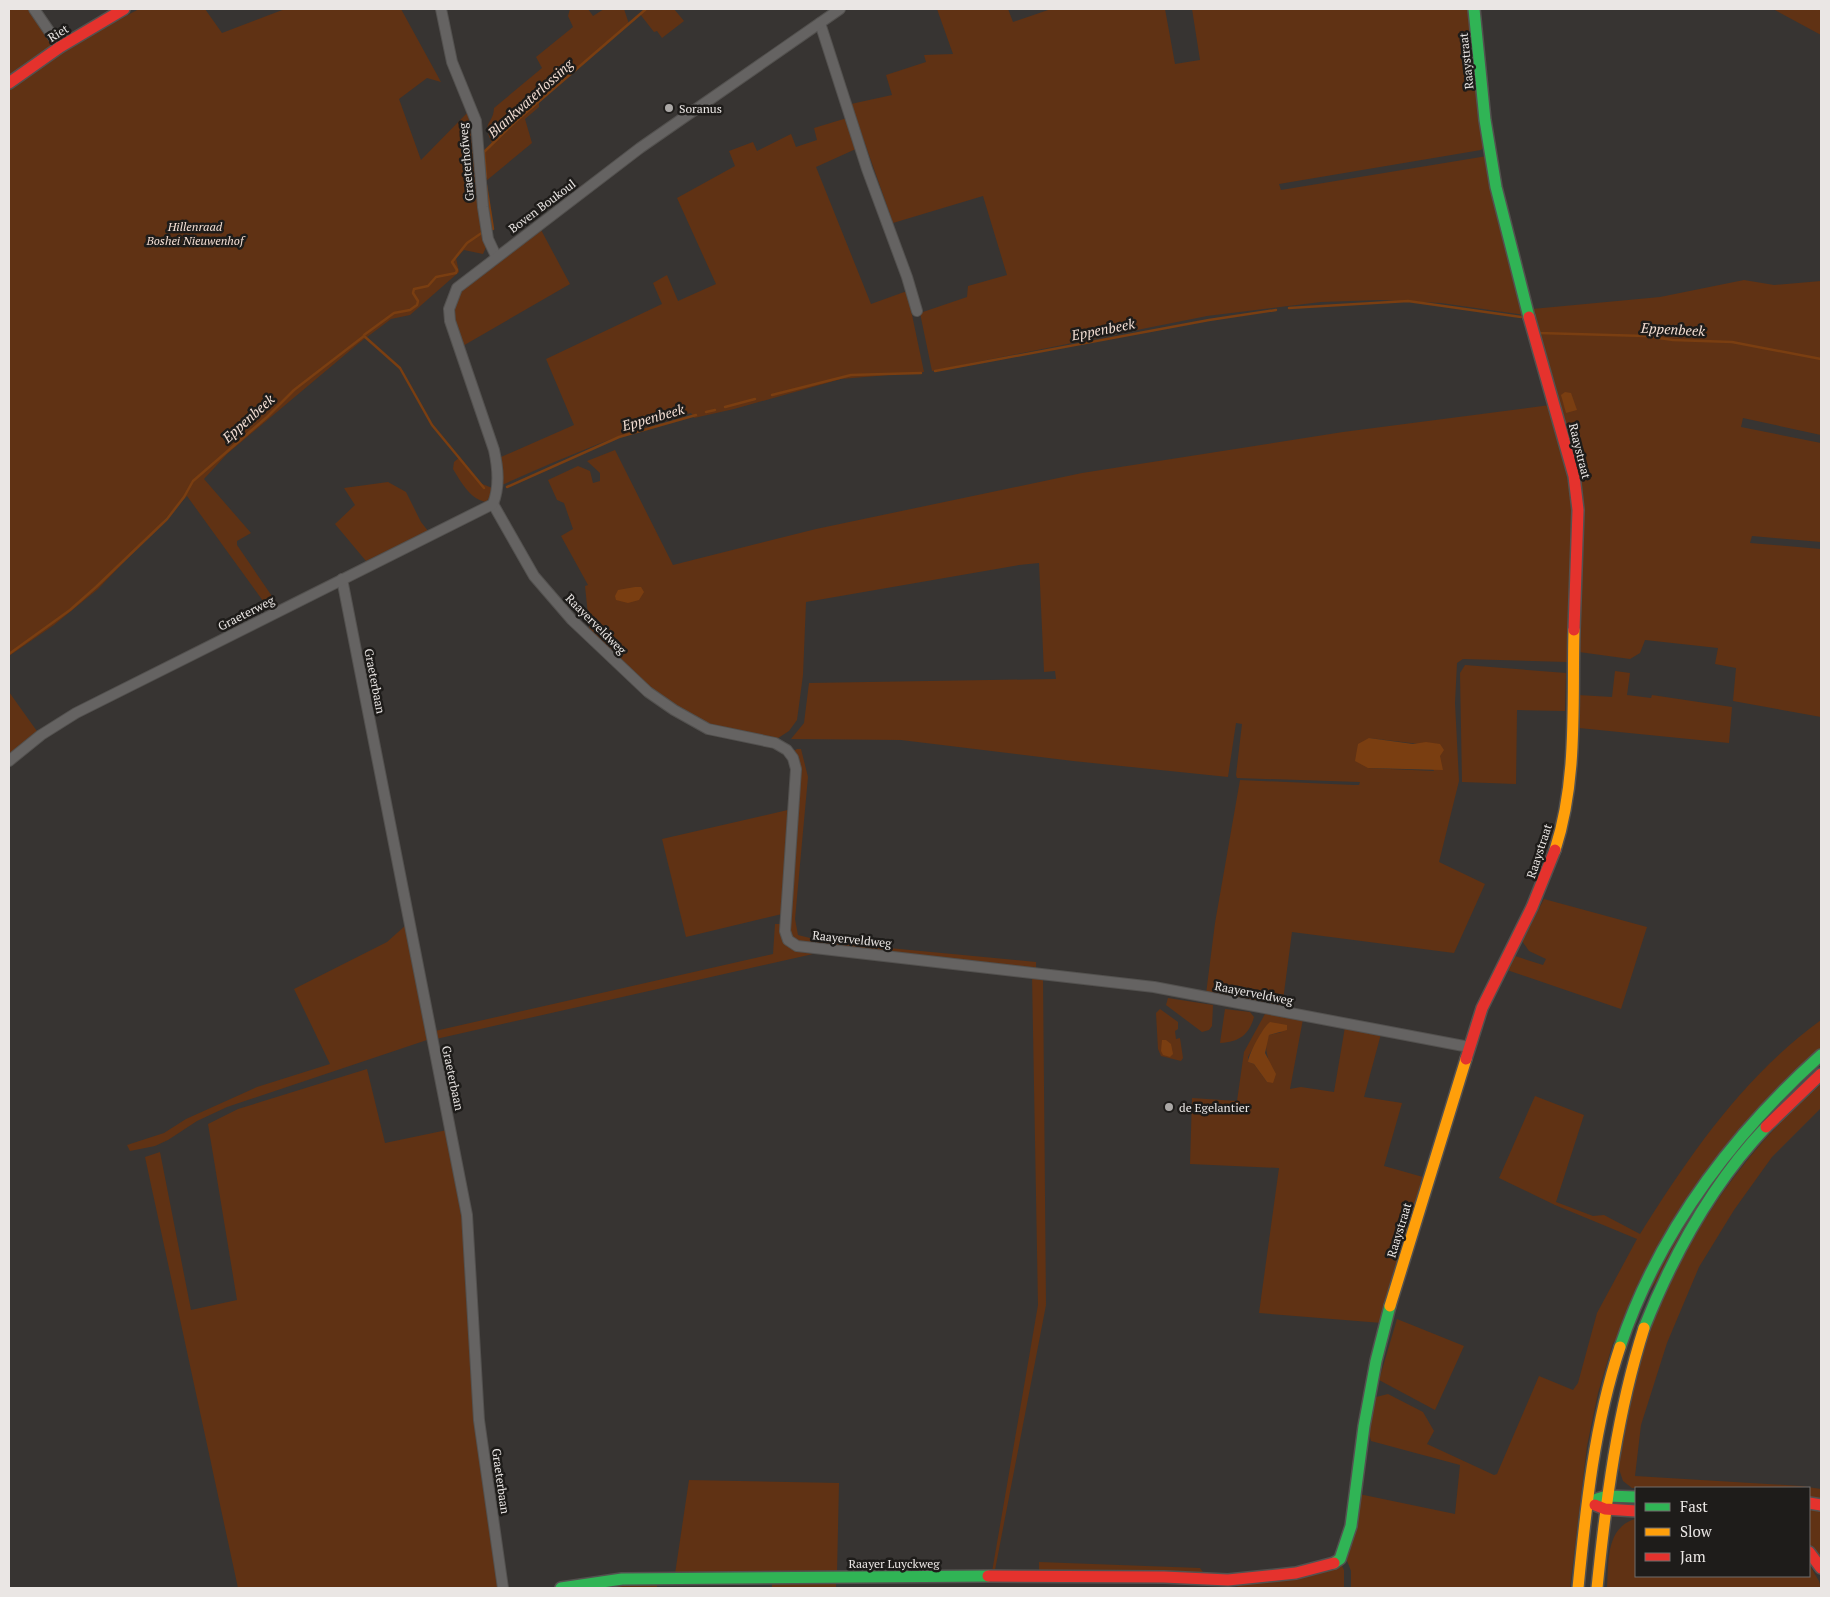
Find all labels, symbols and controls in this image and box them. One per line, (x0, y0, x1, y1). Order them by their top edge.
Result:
street label: Riet (45, 21, 72, 45)
street label: Raaystraat (1456, 32, 1476, 90)
water label: Blankwaterlossing (482, 54, 578, 142)
place label: Soranus (679, 101, 722, 116)
marker: Soranus (663, 102, 675, 114)
street label: Graeterhofweg (455, 121, 477, 202)
street label: Boven Boukoul (506, 176, 579, 236)
park label: Hillenraad Boshei Nieuwenhof (146, 219, 246, 248)
water label: Eppenbeek (1069, 314, 1137, 345)
water label: Eppenbeek (1640, 318, 1706, 340)
water label: Eppenbeek (217, 389, 278, 447)
water label: Eppenbeek (619, 399, 687, 435)
street label: Raaystraat (1566, 422, 1594, 481)
street label: Raayerveldweg (563, 591, 630, 658)
street label: Graeterweg (215, 592, 277, 634)
street label: Graeterbaan (361, 647, 389, 715)
street label: Raaystraat (1523, 821, 1555, 880)
street label: Raayerveldweg (812, 927, 893, 951)
street label: Raayerveldweg (1214, 978, 1295, 1008)
street label: Graeterbaan (439, 1044, 467, 1112)
place label: de Egelantier (1179, 1100, 1250, 1115)
marker: de Egelantier (1163, 1101, 1175, 1113)
street label: Raaystraat (1384, 1200, 1415, 1259)
street label: Graeterbaan (489, 1447, 513, 1515)
legend (1635, 1487, 1810, 1577)
text: Fast (1680, 1496, 1708, 1516)
text: Slow (1680, 1521, 1713, 1541)
text: Jam (1680, 1546, 1706, 1566)
street label: Raayer Luyckweg (848, 1556, 940, 1571)

